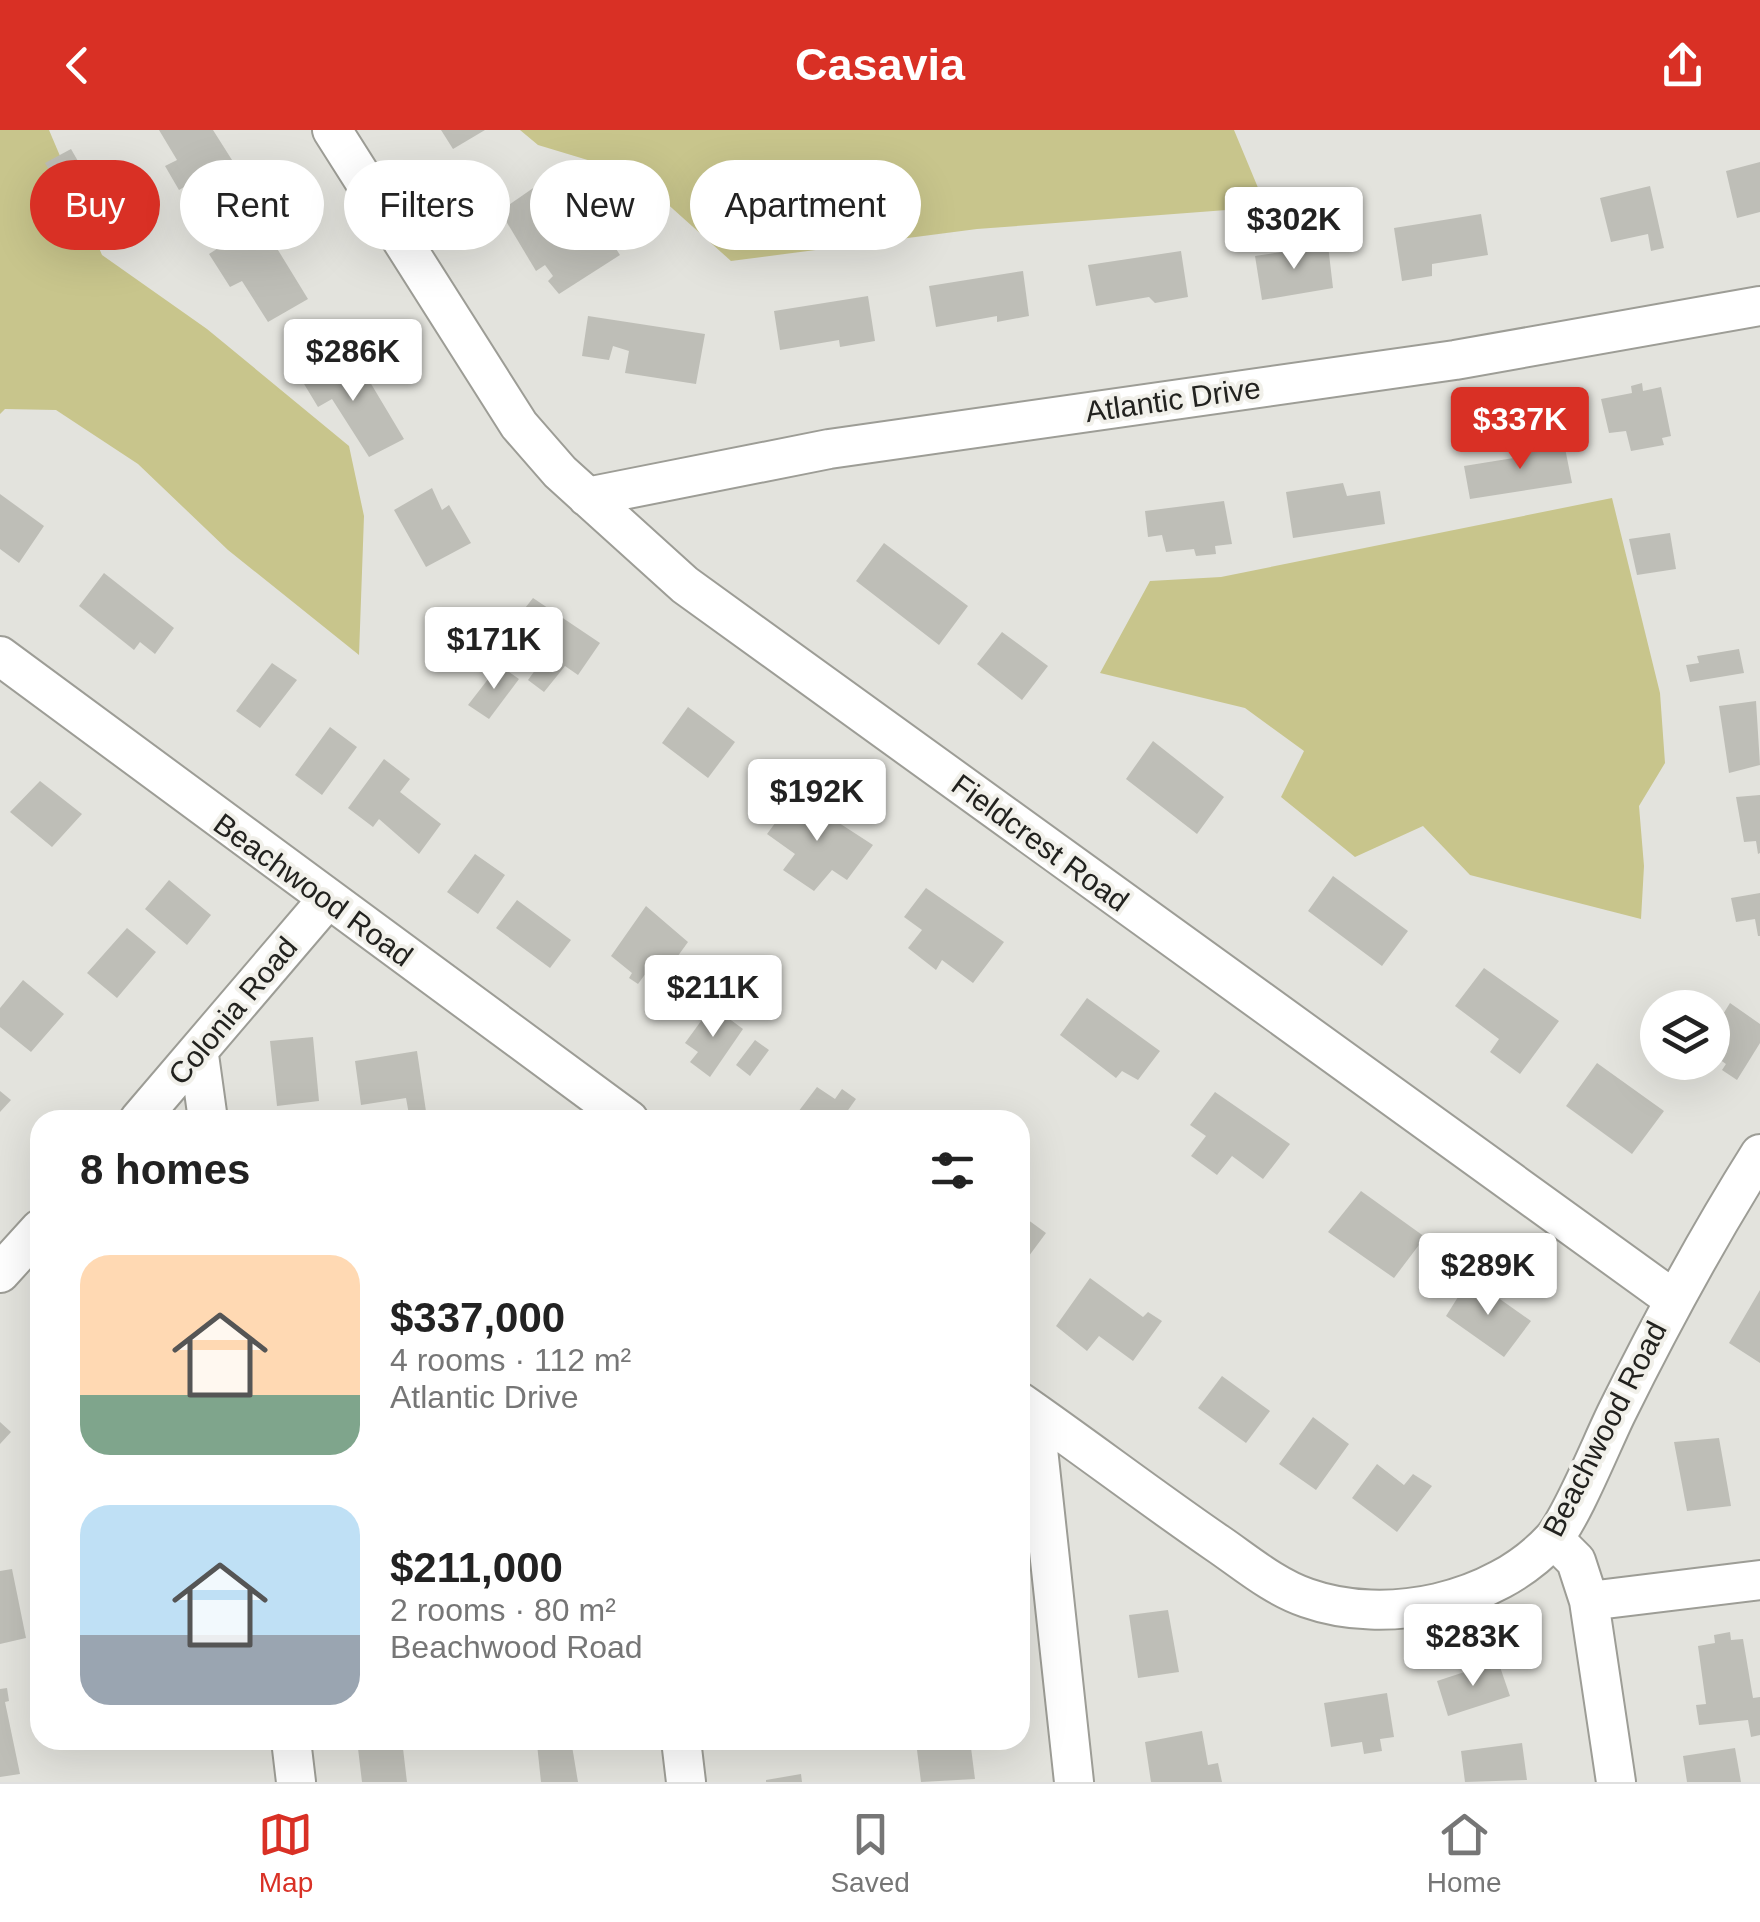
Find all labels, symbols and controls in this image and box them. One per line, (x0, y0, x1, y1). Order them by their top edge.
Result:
icon: back (50, 38, 105, 93)
icon: share (1655, 38, 1710, 93)
text: Casavia (795, 39, 965, 90)
chip: Buy (30, 160, 160, 250)
chip: Rent (180, 160, 324, 250)
chip: Filters (344, 160, 510, 250)
chip: New (530, 160, 670, 250)
chip: Apartment (690, 160, 921, 250)
pin: $302K (1224, 187, 1364, 272)
text: $302K (1247, 201, 1341, 237)
pin: $286K (283, 319, 423, 404)
text: $286K (306, 333, 400, 369)
street label: Atlantic Drive (1083, 371, 1263, 428)
pin: $337K (1450, 387, 1590, 472)
text: $337K (1473, 401, 1567, 437)
pin: $171K (424, 607, 564, 692)
text: $171K (447, 621, 541, 657)
pin: $192K (747, 759, 887, 844)
street label: Fieldcrest Road (946, 768, 1135, 918)
text: $192K (770, 773, 864, 809)
street label: Beachwood Road (208, 807, 419, 973)
street label: Colonia Road (162, 930, 304, 1091)
pin: $211K (643, 955, 783, 1040)
text: $211K (667, 969, 759, 1005)
map controls (1640, 990, 1730, 1080)
button: layers (1640, 990, 1730, 1080)
icon: filters (925, 1143, 980, 1198)
text: 8 homes (80, 1146, 250, 1193)
pin: $289K (1418, 1233, 1558, 1318)
text: $289K (1441, 1247, 1535, 1283)
text: $337,000 (390, 1294, 565, 1341)
icon: home (160, 1295, 280, 1415)
street label: Beachwood Road (1536, 1316, 1673, 1542)
text: 4 rooms · 112 m² (390, 1342, 631, 1378)
text: Atlantic Drive (390, 1379, 579, 1415)
text: $211,000 (390, 1544, 563, 1591)
icon: home (160, 1545, 280, 1665)
text: 2 rooms · 80 m² (390, 1592, 616, 1628)
pin: $283K (1403, 1604, 1543, 1689)
text: $283K (1426, 1618, 1520, 1654)
text: Beachwood Road (390, 1629, 643, 1665)
tab: Map (258, 1807, 313, 1899)
tab: Saved (830, 1807, 910, 1899)
tab: Home (1427, 1807, 1501, 1899)

